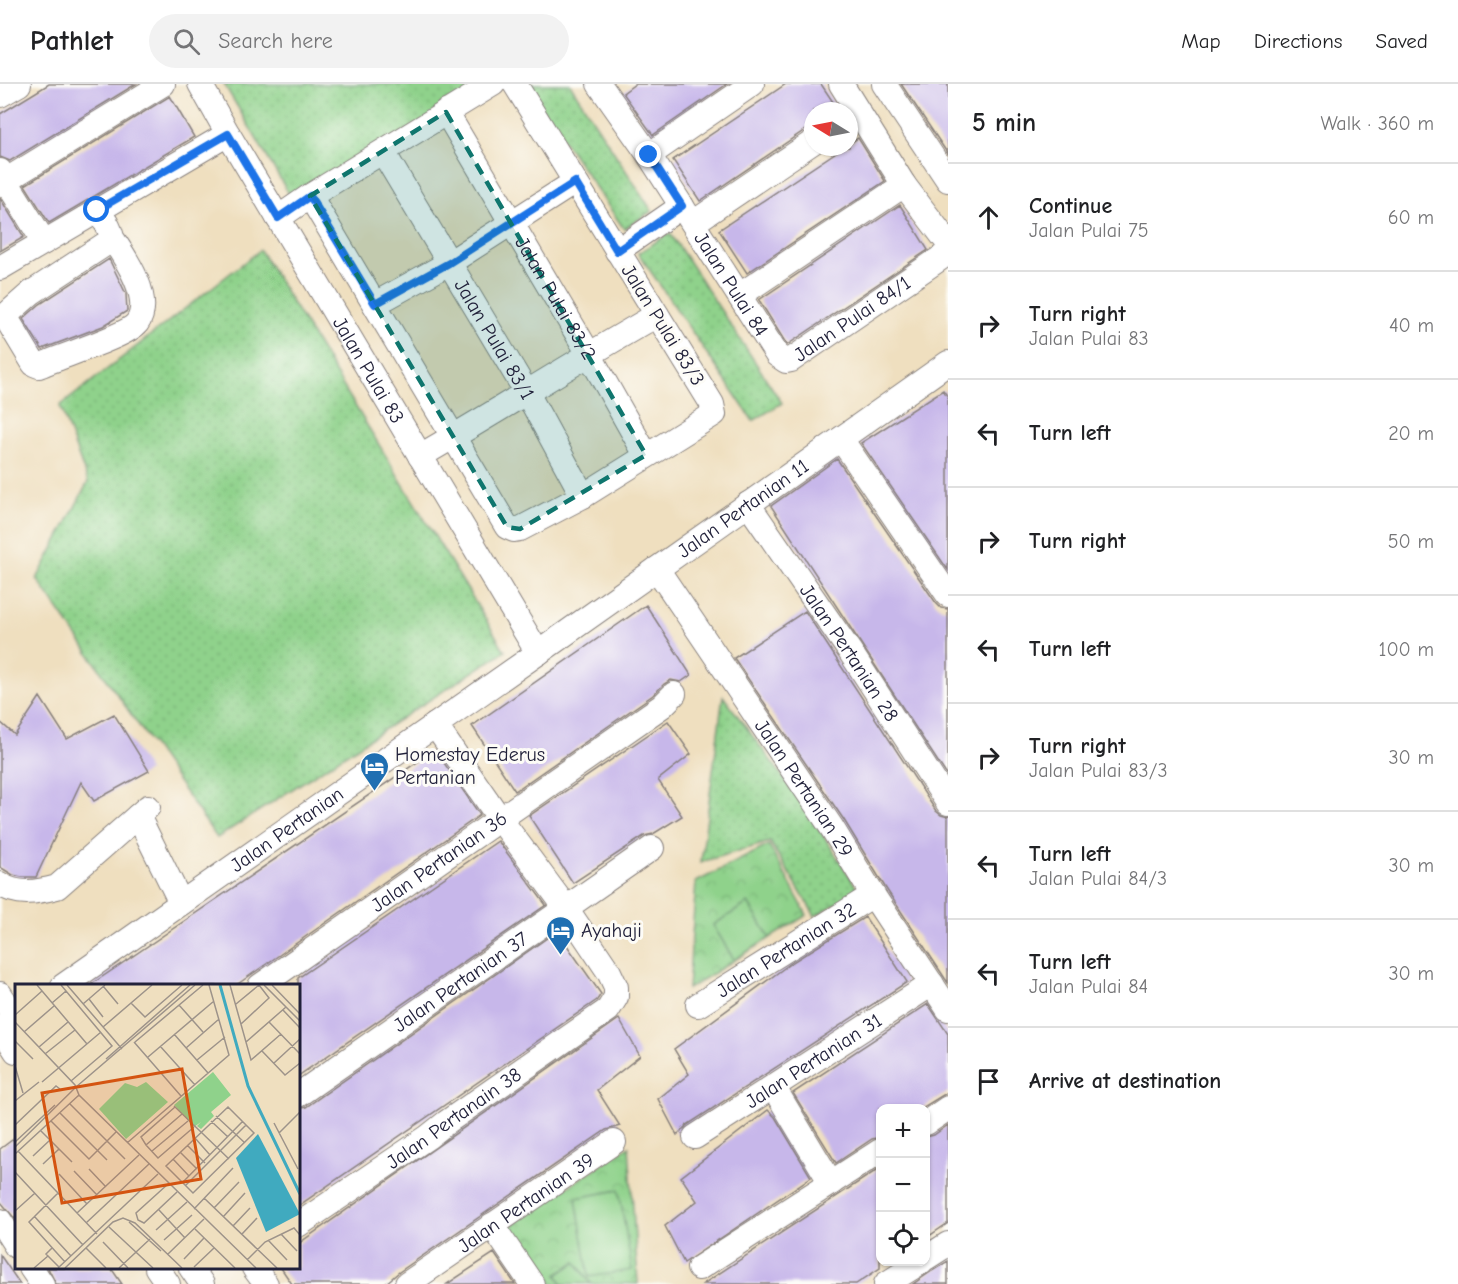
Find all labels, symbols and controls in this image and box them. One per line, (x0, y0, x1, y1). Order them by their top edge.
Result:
search box (149, 14, 569, 68)
text: Pathlet (30, 25, 113, 57)
icon: search (170, 25, 203, 58)
text: Search here (218, 28, 333, 54)
text: Map (1181, 29, 1221, 53)
text: Directions (1254, 29, 1343, 53)
text: Saved (1376, 29, 1428, 53)
north arrow (804, 102, 858, 156)
text: 5 min (972, 108, 1036, 138)
text: Walk · 360 m (1320, 112, 1434, 135)
route end (635, 141, 661, 167)
text: Continue (1029, 193, 1112, 219)
route start (83, 196, 109, 222)
icon: ahead (972, 201, 1005, 234)
text: 60 m (1388, 206, 1434, 229)
text: Jalan Pulai 75 (1029, 219, 1149, 242)
street label: Jalan Pulai 84 (690, 228, 773, 340)
street label: Jalan Pulai 83/2 (511, 232, 601, 364)
street label: Jalan Pulai 83/3 (617, 260, 709, 390)
street label: Jalan Pulai 84/1 (789, 271, 915, 366)
street label: Jalan Pulai 83/1 (450, 275, 540, 403)
text: Turn right (1029, 301, 1126, 327)
icon: right (972, 309, 1005, 342)
street label: Jalan Pulai 83 (328, 313, 409, 427)
text: 40 m (1389, 314, 1434, 337)
text: Jalan Pulai 83 (1029, 327, 1149, 350)
icon: left (972, 417, 1005, 450)
text: Turn left (1029, 420, 1111, 446)
text: 20 m (1388, 422, 1434, 445)
street label: Jalan Pertanian 11 (673, 454, 813, 562)
icon: right (972, 525, 1005, 558)
text: Turn right (1029, 528, 1126, 554)
text: 50 m (1388, 530, 1434, 553)
street label: Jalan Pertanian 28 (795, 580, 904, 726)
icon: left (972, 633, 1005, 666)
text: Turn left (1029, 636, 1111, 662)
text: 100 m (1379, 638, 1434, 661)
street label: Jalan Pertanian 29 (750, 715, 858, 861)
text: Turn right (1029, 733, 1126, 759)
icon: right (972, 741, 1005, 774)
place label: Homestay Ederus Pertanian (395, 743, 545, 789)
text: 30 m (1388, 746, 1434, 769)
hotel icon: Homestay Ederus Pertanian (358, 750, 390, 792)
text: Jalan Pulai 83/3 (1029, 759, 1168, 782)
street label: Jalan Pertanian (226, 782, 347, 877)
street label: Jalan Pertanian 36 (366, 806, 511, 917)
text: Turn left (1029, 841, 1111, 867)
icon: left (972, 849, 1005, 882)
text: 30 m (1388, 854, 1434, 877)
text: Jalan Pulai 84/3 (1029, 867, 1167, 890)
street label: Jalan Pertanian 32 (712, 897, 860, 1002)
hotel icon: Ayahaji (544, 914, 576, 956)
place label: Ayahaji (581, 919, 642, 942)
street label: Jalan Pertanian 37 (389, 926, 533, 1037)
text: Turn left (1029, 949, 1111, 975)
icon: left (972, 957, 1005, 990)
text: 30 m (1388, 962, 1434, 985)
text: Jalan Pulai 84 (1029, 975, 1148, 998)
inset map (15, 984, 300, 1269)
street label: Jalan Pertanian 31 (741, 1008, 886, 1113)
street label: Jalan Pertanain 38 (382, 1062, 526, 1173)
icon: arrive (972, 1065, 1005, 1098)
text: Arrive at destination (1029, 1068, 1221, 1094)
map controls (876, 1104, 930, 1266)
button: + (876, 1104, 930, 1158)
street label: Jalan Pertanian 39 (453, 1148, 598, 1257)
button: − (876, 1158, 930, 1212)
button: locate (876, 1212, 930, 1266)

